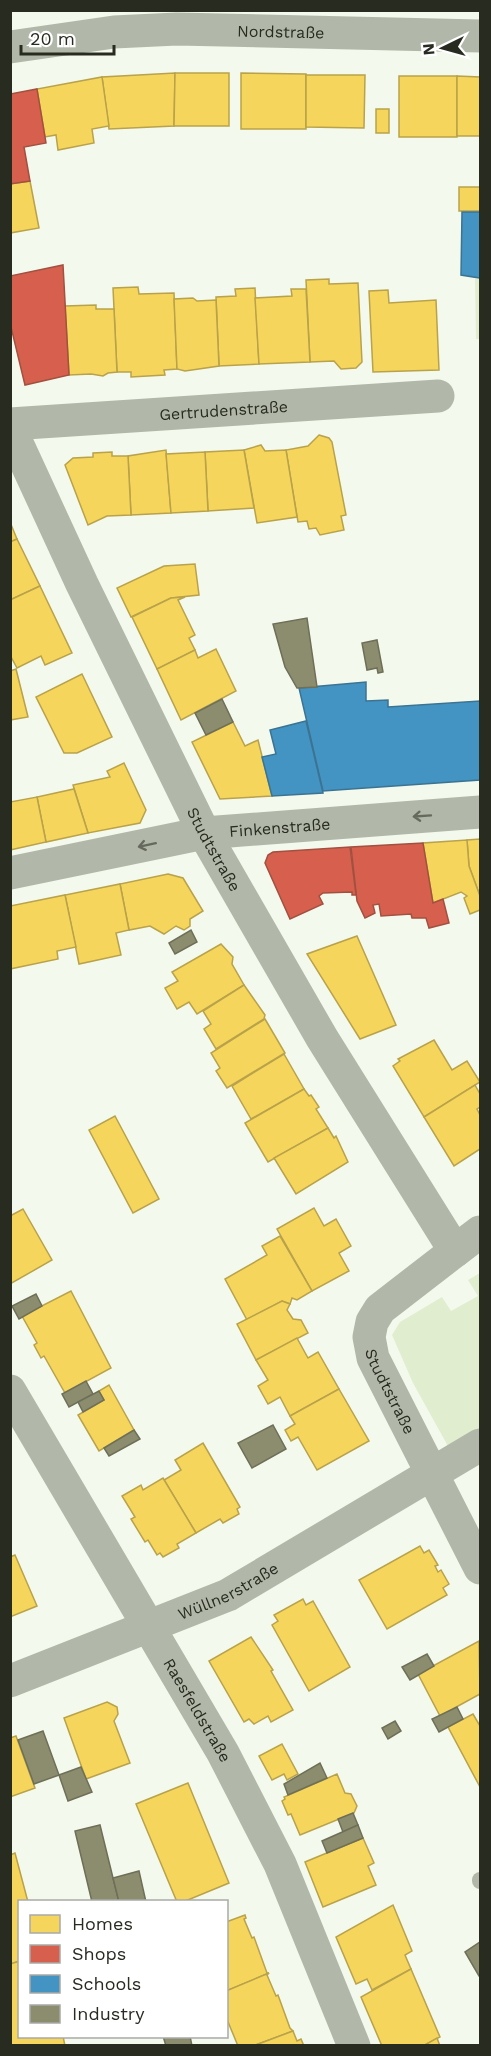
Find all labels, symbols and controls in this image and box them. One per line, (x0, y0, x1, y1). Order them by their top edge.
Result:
scale bar (21, 18, 114, 56)
north arrow (413, 18, 473, 78)
street label: Nordstraße (237, 21, 325, 42)
text: 20 m (30, 28, 75, 49)
text: N (419, 43, 439, 56)
street label: Gertrudenstraße (159, 396, 288, 424)
street label: Studtstraße (183, 804, 245, 895)
one-way arrow (413, 811, 433, 822)
street label: Finkenstraße (228, 814, 331, 841)
one-way arrow (138, 840, 157, 851)
street label: Studtstraße (362, 1347, 420, 1437)
street label: Wüllnerstraße (175, 1558, 281, 1623)
street label: Raesfeldstraße (160, 1655, 235, 1765)
legend (18, 1900, 228, 2038)
text: Homes (72, 1913, 133, 1934)
text: Shops (72, 1943, 126, 1964)
text: Schools (72, 1973, 141, 1994)
text: Industry (72, 2003, 145, 2024)

